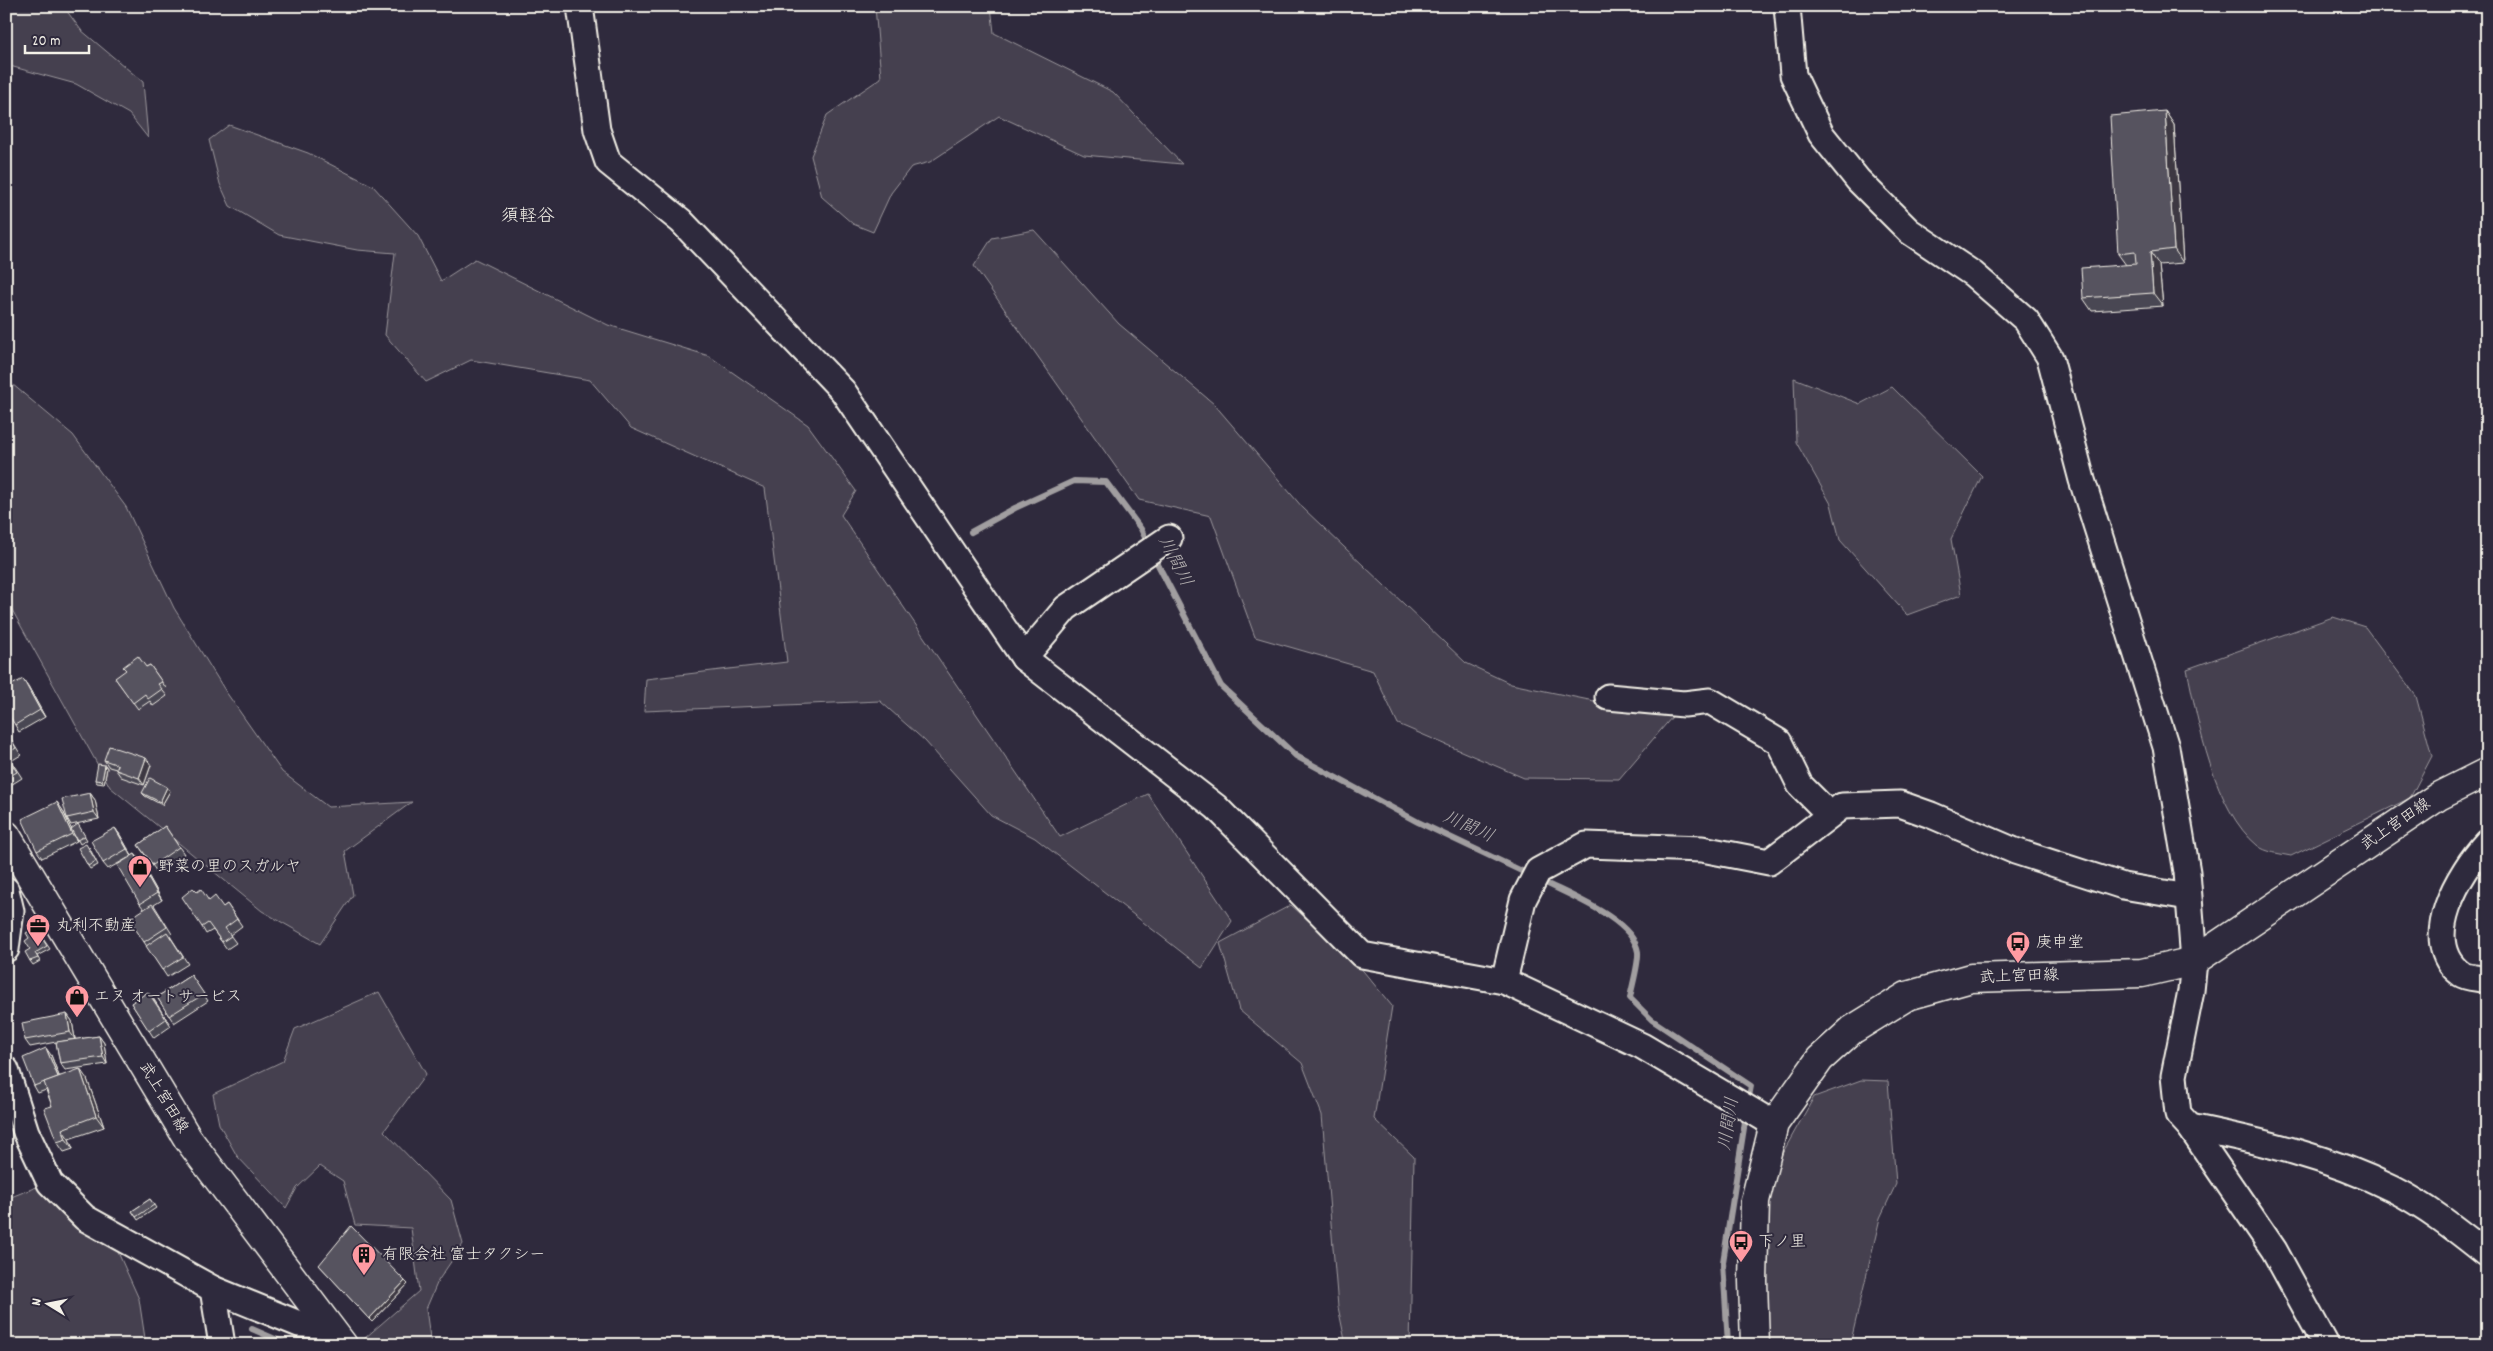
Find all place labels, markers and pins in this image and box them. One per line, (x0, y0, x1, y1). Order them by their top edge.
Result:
shop icon: 野菜の里のスガルヤ (127, 854, 153, 888)
place label: 野菜の里のスガルヤ (158, 856, 301, 879)
office icon: 丸利不動産 (25, 913, 51, 947)
place label: 丸利不動産 (56, 915, 136, 938)
bus stop icon: 庚申堂 (2005, 930, 2031, 964)
place label: 庚申堂 (2036, 932, 2084, 955)
shop icon: エヌ オートサービス (64, 984, 90, 1018)
place label: エヌ オートサービス (94, 986, 242, 1009)
bus stop icon: 下ノ里 (1728, 1229, 1754, 1263)
place label: 下ノ里 (1758, 1231, 1806, 1254)
building icon: 有限会社 富士タクシー (351, 1242, 377, 1276)
place label: 有限会社 富士タクシー (382, 1244, 545, 1267)

